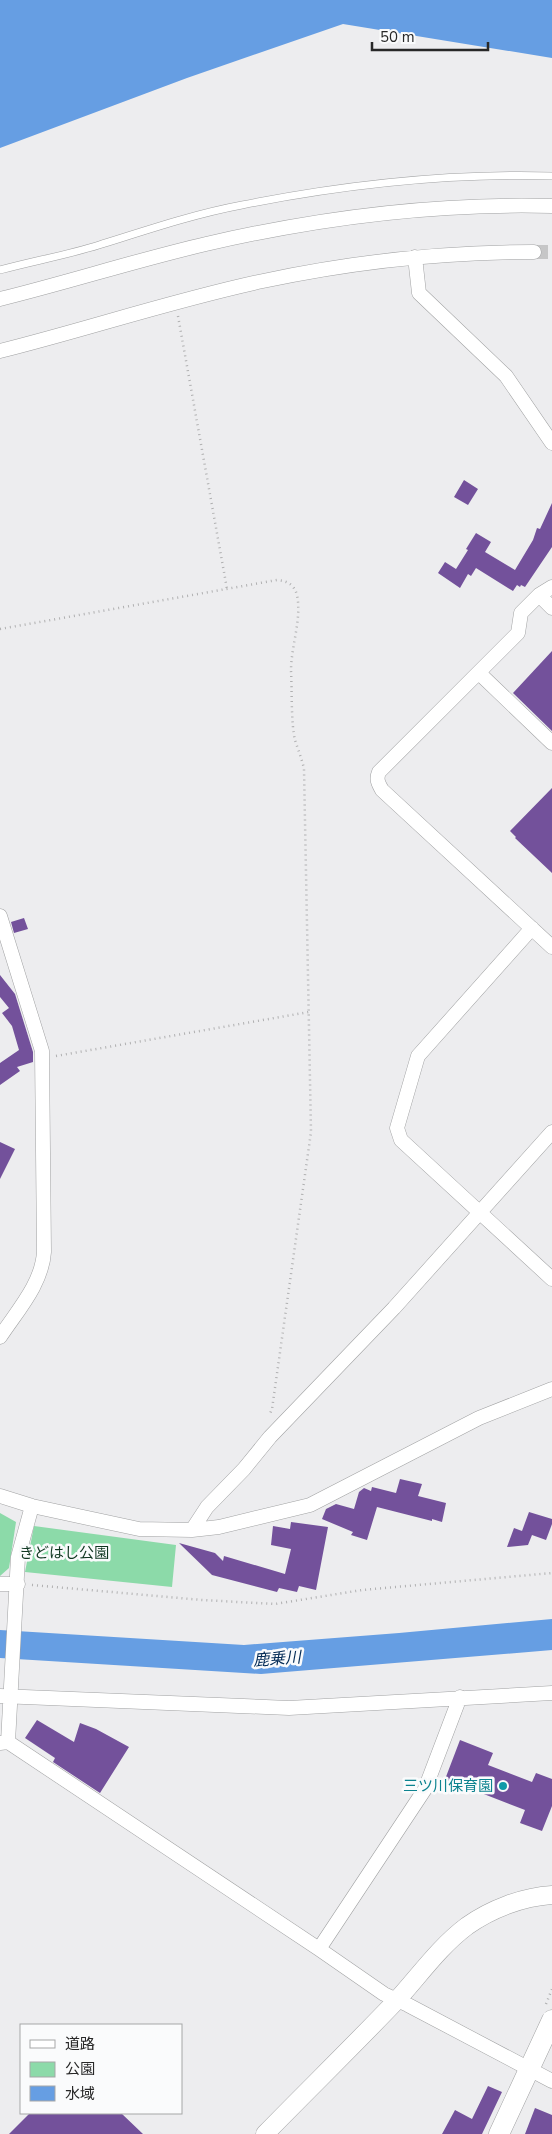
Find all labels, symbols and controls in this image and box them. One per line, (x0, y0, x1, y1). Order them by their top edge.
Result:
scale bar (372, 20, 488, 52)
text: 50 m (380, 27, 415, 47)
park label: きどはし公園 (19, 1543, 109, 1563)
water label: 鹿乗川 (252, 1646, 304, 1672)
place label: 三ツ川保育園 (403, 1776, 493, 1796)
marker: 三ツ川保育園 (497, 1780, 509, 1792)
legend (20, 2024, 182, 2114)
text: 道路 (65, 2034, 95, 2054)
text: 公園 (65, 2059, 95, 2079)
text: 水域 (65, 2084, 95, 2104)

